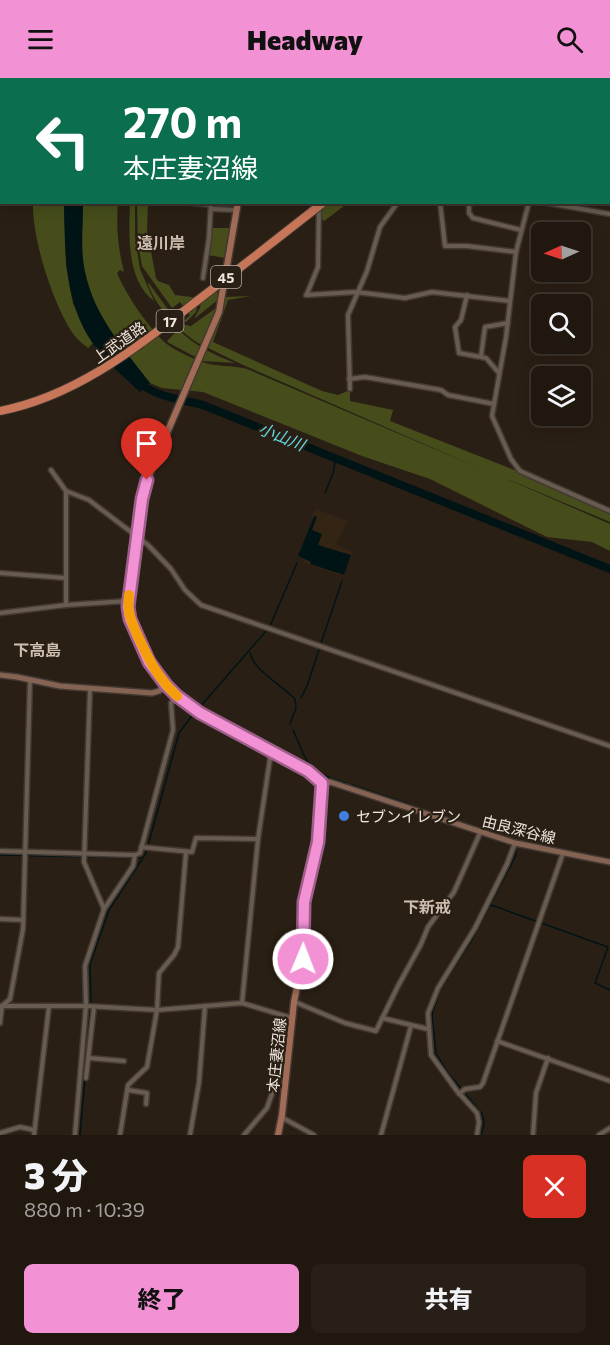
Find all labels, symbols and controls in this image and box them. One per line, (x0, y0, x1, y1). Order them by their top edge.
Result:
icon: menu (24, 23, 57, 56)
text: Headway (247, 23, 363, 56)
icon: search (553, 23, 586, 56)
text: 270 m (123, 95, 242, 147)
icon: left (24, 102, 102, 180)
text: 本庄妻沼線 (123, 151, 258, 184)
north arrow (531, 222, 591, 282)
map controls (531, 222, 591, 426)
district label: 遠川岸 (137, 233, 185, 252)
road number: 45 (211, 266, 241, 288)
button: search (531, 294, 591, 354)
road number: 17 (156, 310, 184, 332)
street label: 上武道路 (89, 317, 149, 367)
button: layers (531, 366, 591, 426)
pin (121, 418, 172, 480)
water label: 小山川 (256, 418, 310, 455)
icon: arrive (130, 427, 163, 460)
district label: 下高島 (13, 640, 61, 659)
place label: セブンイレブン (356, 807, 461, 825)
marker: セブンイレブン (337, 809, 351, 823)
street label: 由良深谷線 (480, 811, 558, 847)
district label: 下新戒 (403, 897, 451, 916)
position arrow (271, 927, 335, 991)
street label: 本庄妻沼線 (263, 1017, 289, 1093)
text: 3 分 (24, 1152, 88, 1196)
button: close (523, 1155, 586, 1218)
text: 880 m · 10:39 (24, 1197, 145, 1221)
button: 終了 (24, 1264, 299, 1333)
button: 共有 (311, 1264, 586, 1333)

